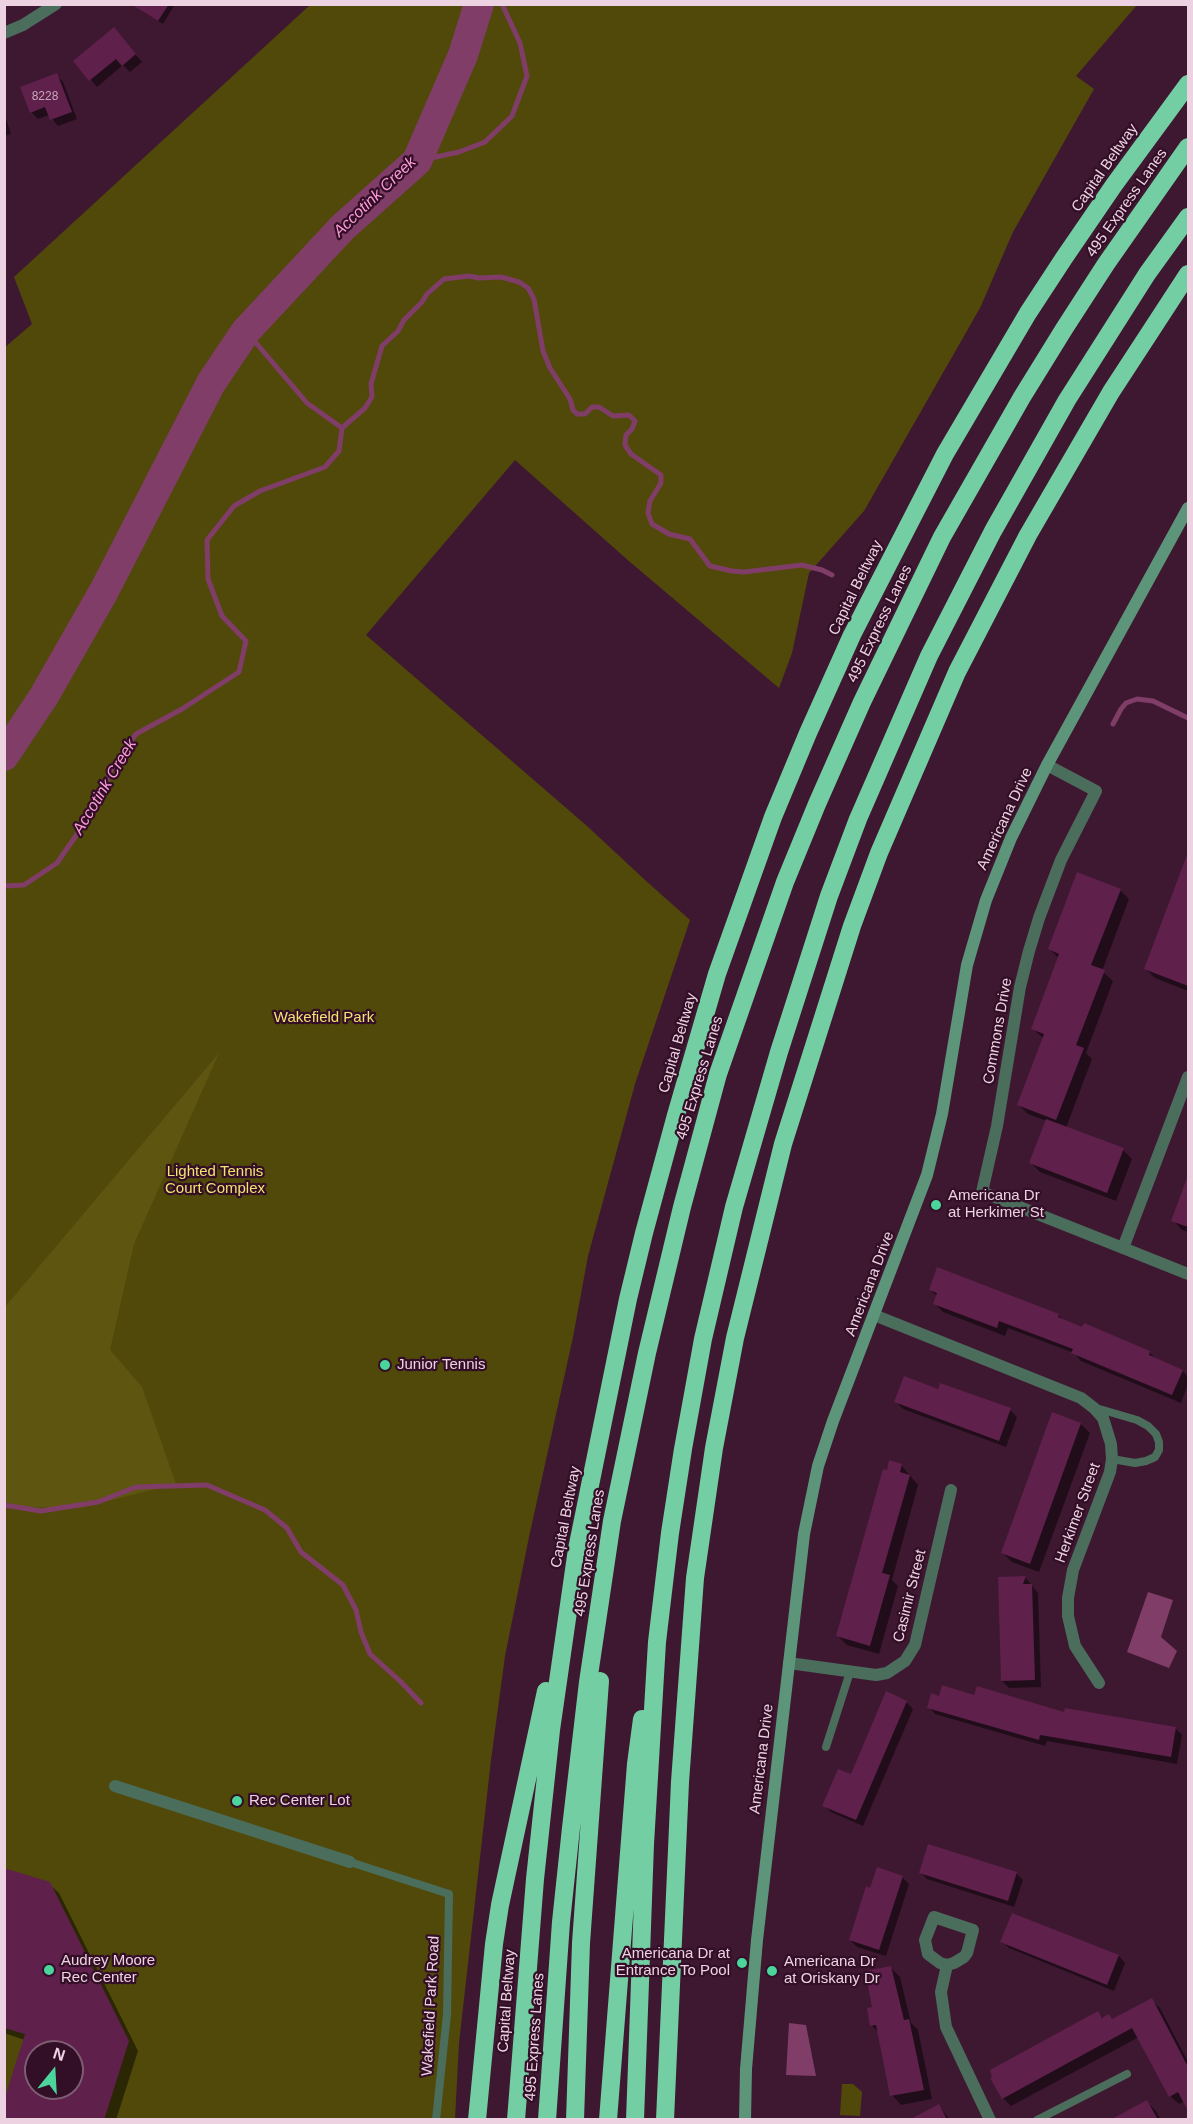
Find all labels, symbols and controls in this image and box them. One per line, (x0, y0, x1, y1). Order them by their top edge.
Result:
house number: 8228 (32, 90, 58, 104)
street label: Capital Beltway (1068, 120, 1142, 216)
street label: 495 Express Lanes (1083, 145, 1171, 261)
water label: Accotink Creek (330, 153, 420, 241)
street label: Capital Beltway (825, 538, 887, 638)
street label: 495 Express Lanes (844, 562, 916, 686)
water label: Accotink Creek (69, 736, 141, 838)
street label: Americana Drive (973, 765, 1037, 873)
street label: Commons Drive (980, 976, 1016, 1086)
street label: Capital Beltway (655, 991, 701, 1095)
park label: Wakefield Park (274, 1009, 374, 1027)
street label: 495 Express Lanes (673, 1014, 727, 1142)
park label: Lighted Tennis Court Complex (165, 1163, 265, 1198)
place label: Americana Dr at Herkimer St (948, 1187, 1044, 1222)
marker: Americana Dr at Herkimer St (929, 1198, 943, 1212)
street label: Americana Drive (842, 1229, 898, 1339)
place label: Junior Tennis (397, 1356, 485, 1374)
marker: Junior Tennis (378, 1358, 392, 1372)
street label: Herkimer Street (1052, 1461, 1104, 1565)
street label: Capital Beltway (547, 1465, 585, 1569)
street label: 495 Express Lanes (571, 1488, 609, 1618)
street label: Casimir Street (890, 1548, 930, 1644)
street label: Americana Drive (746, 1703, 778, 1815)
place label: Rec Center Lot (249, 1792, 350, 1810)
marker: Rec Center Lot (230, 1794, 244, 1808)
street label: Wakefield Park Road (418, 1935, 444, 2077)
place label: Americana Dr at Entrance To Pool (616, 1945, 730, 1980)
street label: Capital Beltway (494, 1949, 520, 2053)
place label: Audrey Moore Rec Center (61, 1952, 155, 1987)
place label: Americana Dr at Oriskany Dr (784, 1953, 880, 1988)
marker: Americana Dr at Entrance To Pool (735, 1956, 749, 1970)
marker: Audrey Moore Rec Center (42, 1963, 56, 1977)
marker: Americana Dr at Oriskany Dr (765, 1964, 779, 1978)
street label: 495 Express Lanes (522, 1972, 548, 2102)
north arrow (24, 2040, 84, 2100)
text: N (51, 2044, 67, 2064)

